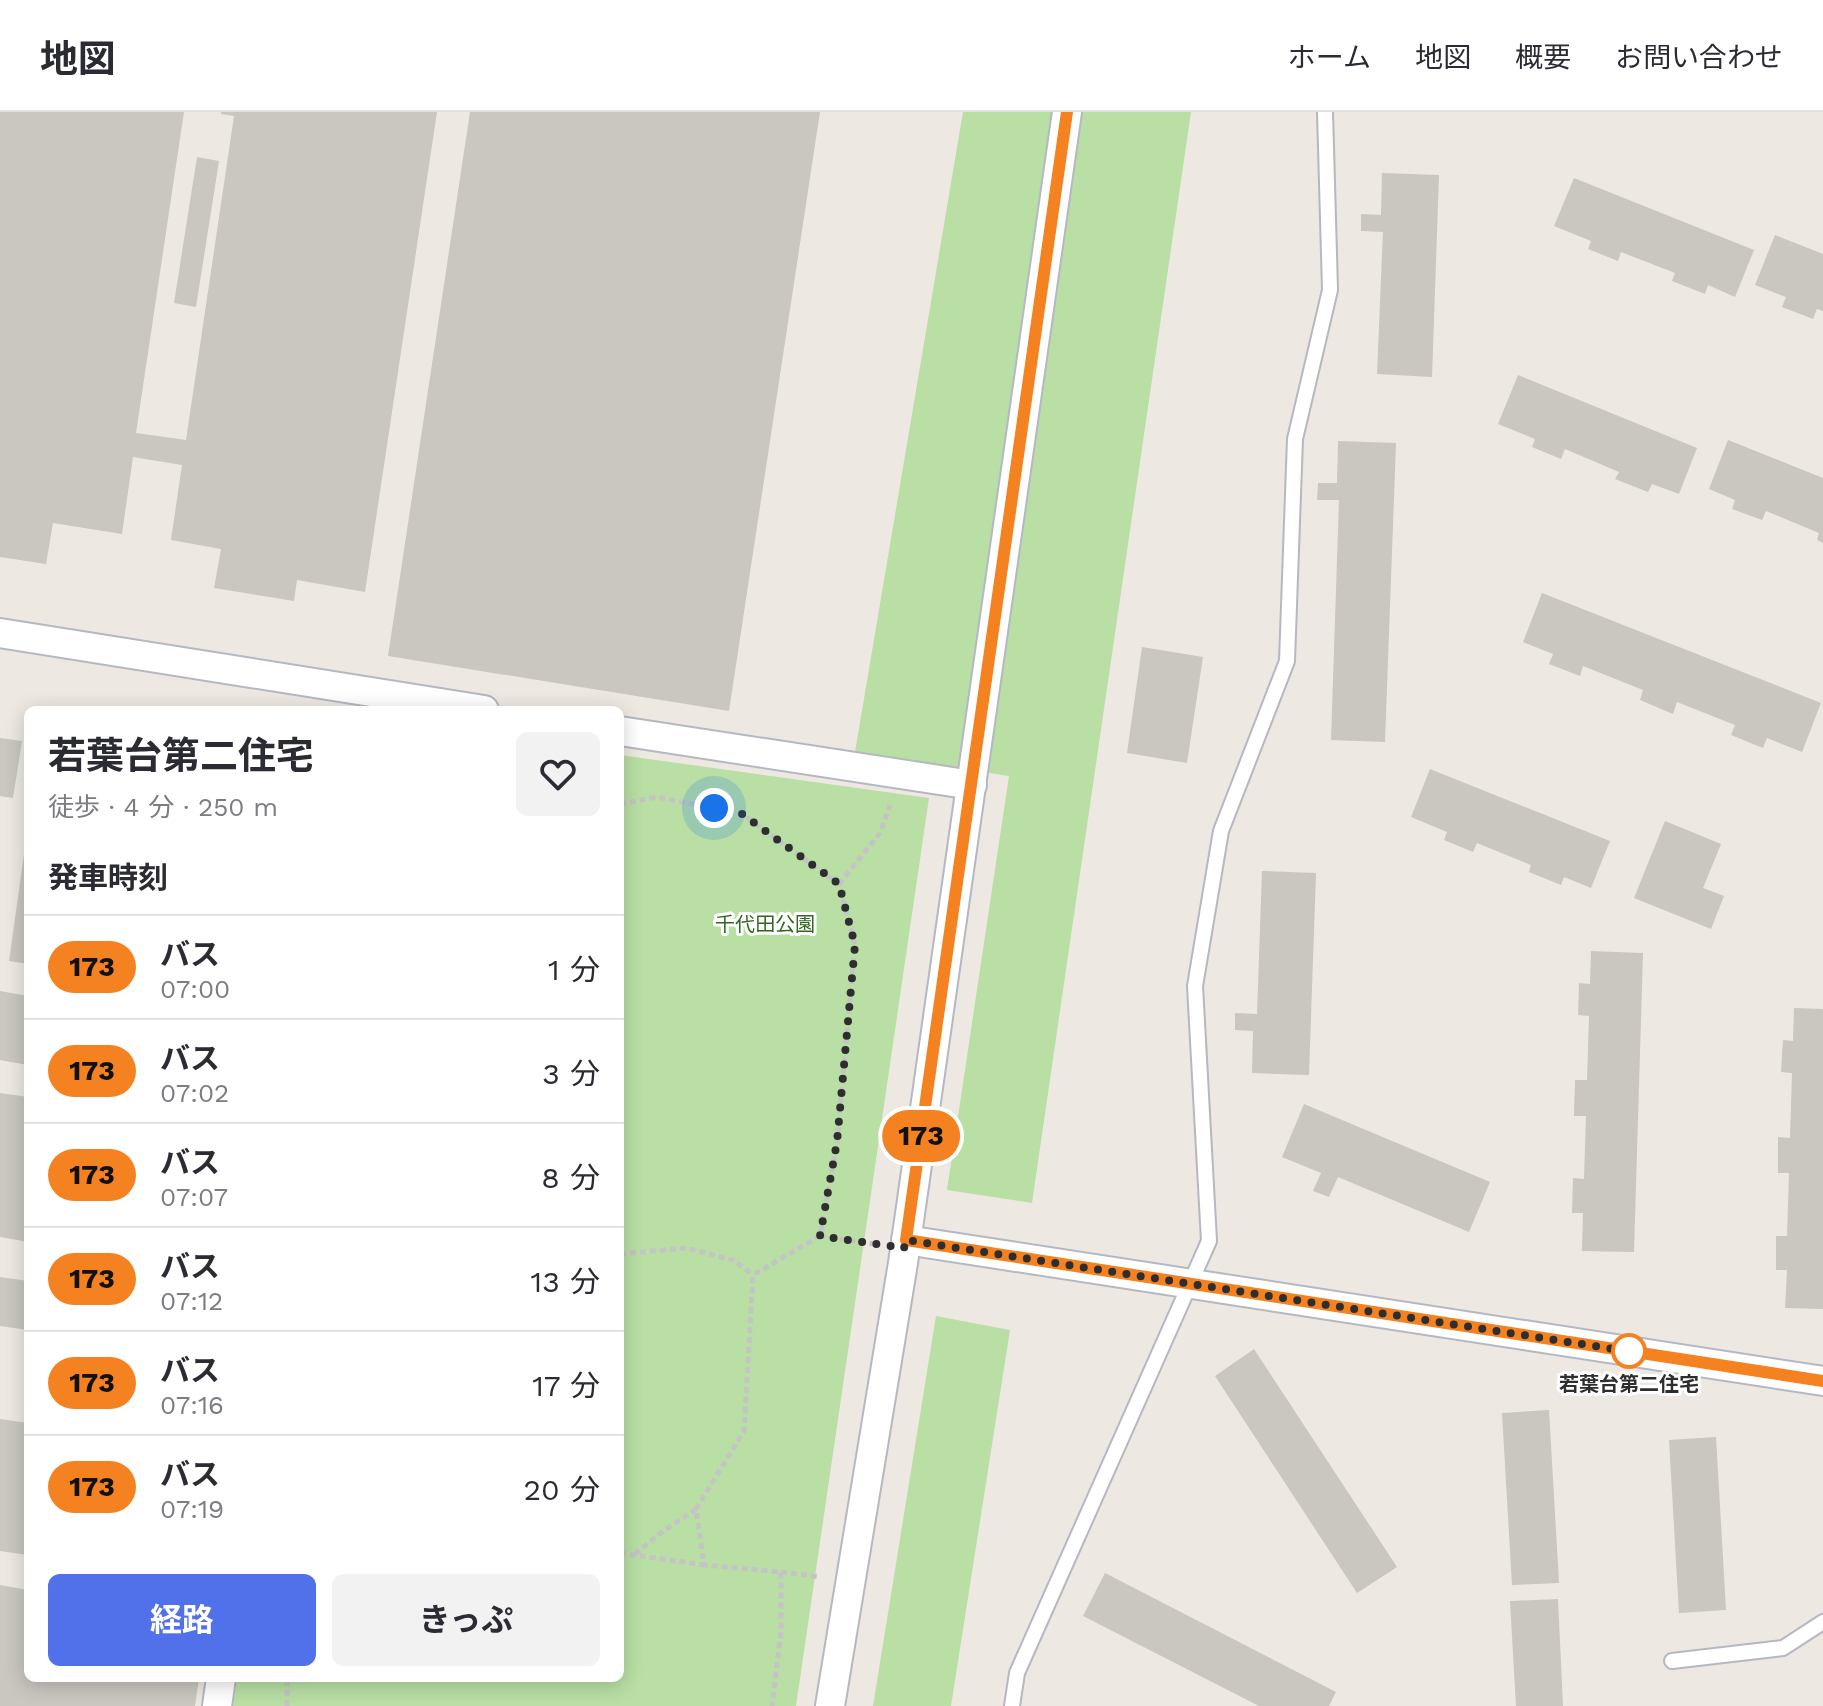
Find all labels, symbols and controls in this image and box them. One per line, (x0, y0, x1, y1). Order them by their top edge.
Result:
text: 地図 (40, 37, 116, 81)
text: ホーム (1288, 41, 1371, 74)
text: 地図 (1415, 41, 1471, 74)
text: 概要 (1515, 41, 1571, 74)
text: お問い合わせ (1615, 41, 1783, 74)
button: heart (516, 732, 600, 816)
text: 若葉台第二住宅 (48, 734, 314, 778)
your location (694, 788, 734, 828)
text: 徒歩 · 4 分 · 250 m (48, 792, 278, 822)
text: 発車時刻 (48, 860, 168, 895)
park label: 千代田公園 (715, 912, 815, 936)
text: バス (160, 937, 220, 972)
text: 173 (69, 950, 115, 983)
text: 1 分 (548, 952, 600, 987)
text: 07:00 (160, 974, 230, 1004)
text: バス (160, 1041, 220, 1076)
text: 173 (69, 1054, 115, 1087)
text: 3 分 (542, 1056, 600, 1091)
text: 07:02 (160, 1078, 229, 1108)
line badge: 173 (875, 1110, 967, 1162)
text: 173 (898, 1119, 944, 1152)
text: バス (160, 1145, 220, 1180)
text: 173 (69, 1158, 115, 1191)
text: 8 分 (541, 1160, 600, 1195)
text: 07:07 (160, 1182, 228, 1212)
text: バス (160, 1249, 220, 1284)
text: 173 (69, 1262, 115, 1295)
text: 13 分 (531, 1264, 600, 1299)
text: 07:12 (160, 1286, 223, 1316)
marker: 若葉台第二住宅 (1612, 1334, 1646, 1368)
text: バス (160, 1353, 220, 1388)
text: 173 (69, 1366, 115, 1399)
text: 17 分 (532, 1368, 600, 1403)
place label: 若葉台第二住宅 (1559, 1372, 1699, 1396)
text: 07:16 (160, 1390, 224, 1420)
text: バス (160, 1457, 220, 1492)
text: 173 (69, 1470, 115, 1503)
text: 20 分 (524, 1472, 600, 1507)
text: 07:19 (160, 1494, 224, 1524)
button: 経路 (48, 1574, 316, 1666)
button: きっぷ (332, 1574, 600, 1666)

